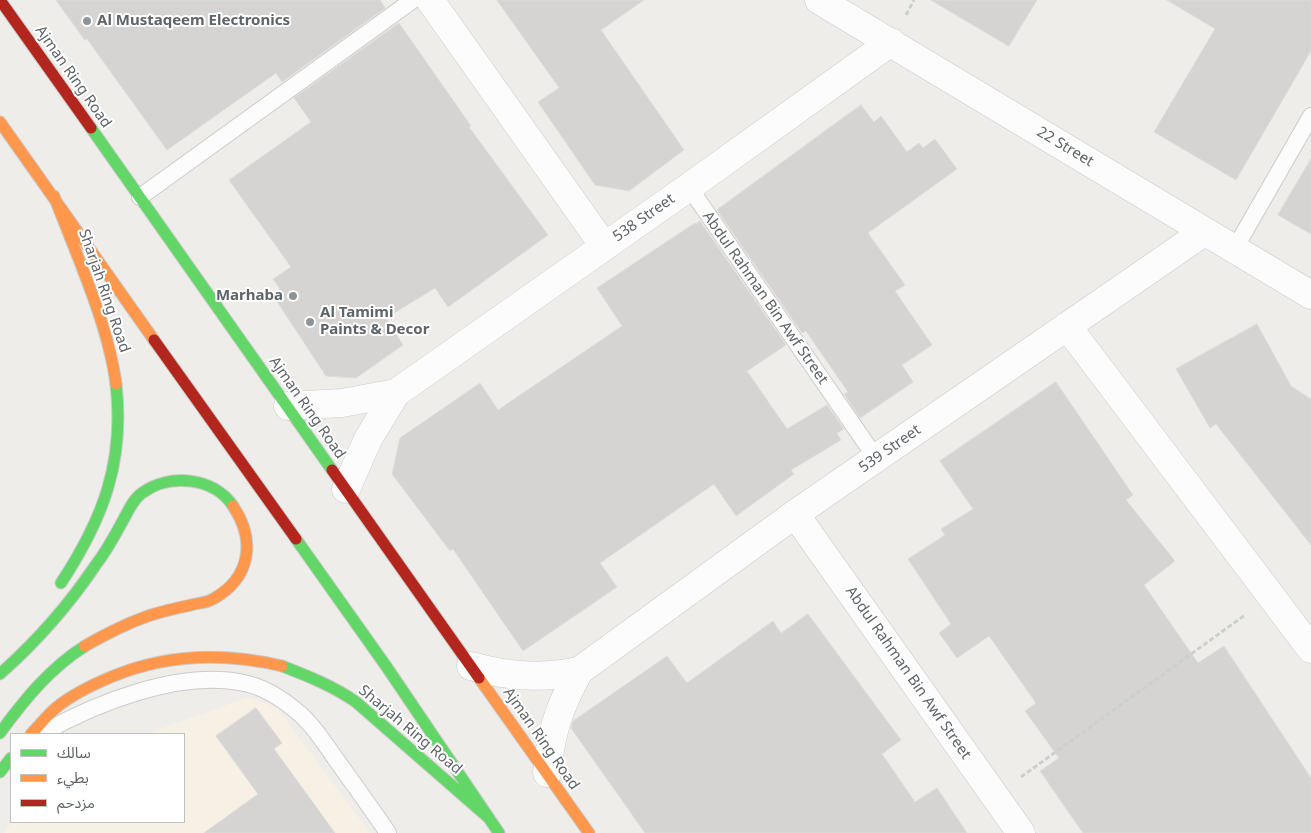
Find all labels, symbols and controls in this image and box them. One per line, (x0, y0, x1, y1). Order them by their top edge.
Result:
place label: Al Mustaqeem Electronics (97, 12, 290, 30)
marker: Al Mustaqeem Electronics (81, 15, 93, 27)
street label: Ajman Ring Road (31, 22, 115, 132)
street label: 22 Street (1033, 123, 1097, 171)
street label: 538 Street (610, 190, 678, 246)
street label: Abdul Rahman Bin Awf Street (698, 208, 832, 388)
street label: Sharjah Ring Road (74, 227, 134, 355)
place label: Marhaba (216, 287, 283, 305)
marker: Marhaba (287, 290, 299, 302)
place label: Al Tamimi Paints & Decor (320, 304, 429, 339)
marker: Al Tamimi Paints & Decor (304, 316, 316, 328)
street label: Ajman Ring Road (265, 353, 349, 463)
street label: 539 Street (856, 421, 924, 477)
street label: Abdul Rahman Bin Awf Street (841, 583, 975, 763)
street label: Sharjah Ring Road (355, 682, 465, 778)
street label: Ajman Ring Road (499, 684, 583, 794)
legend (10, 733, 185, 823)
text: سالك (57, 742, 91, 762)
text: بطيء (57, 767, 89, 787)
text: مزدحم (57, 792, 95, 812)

